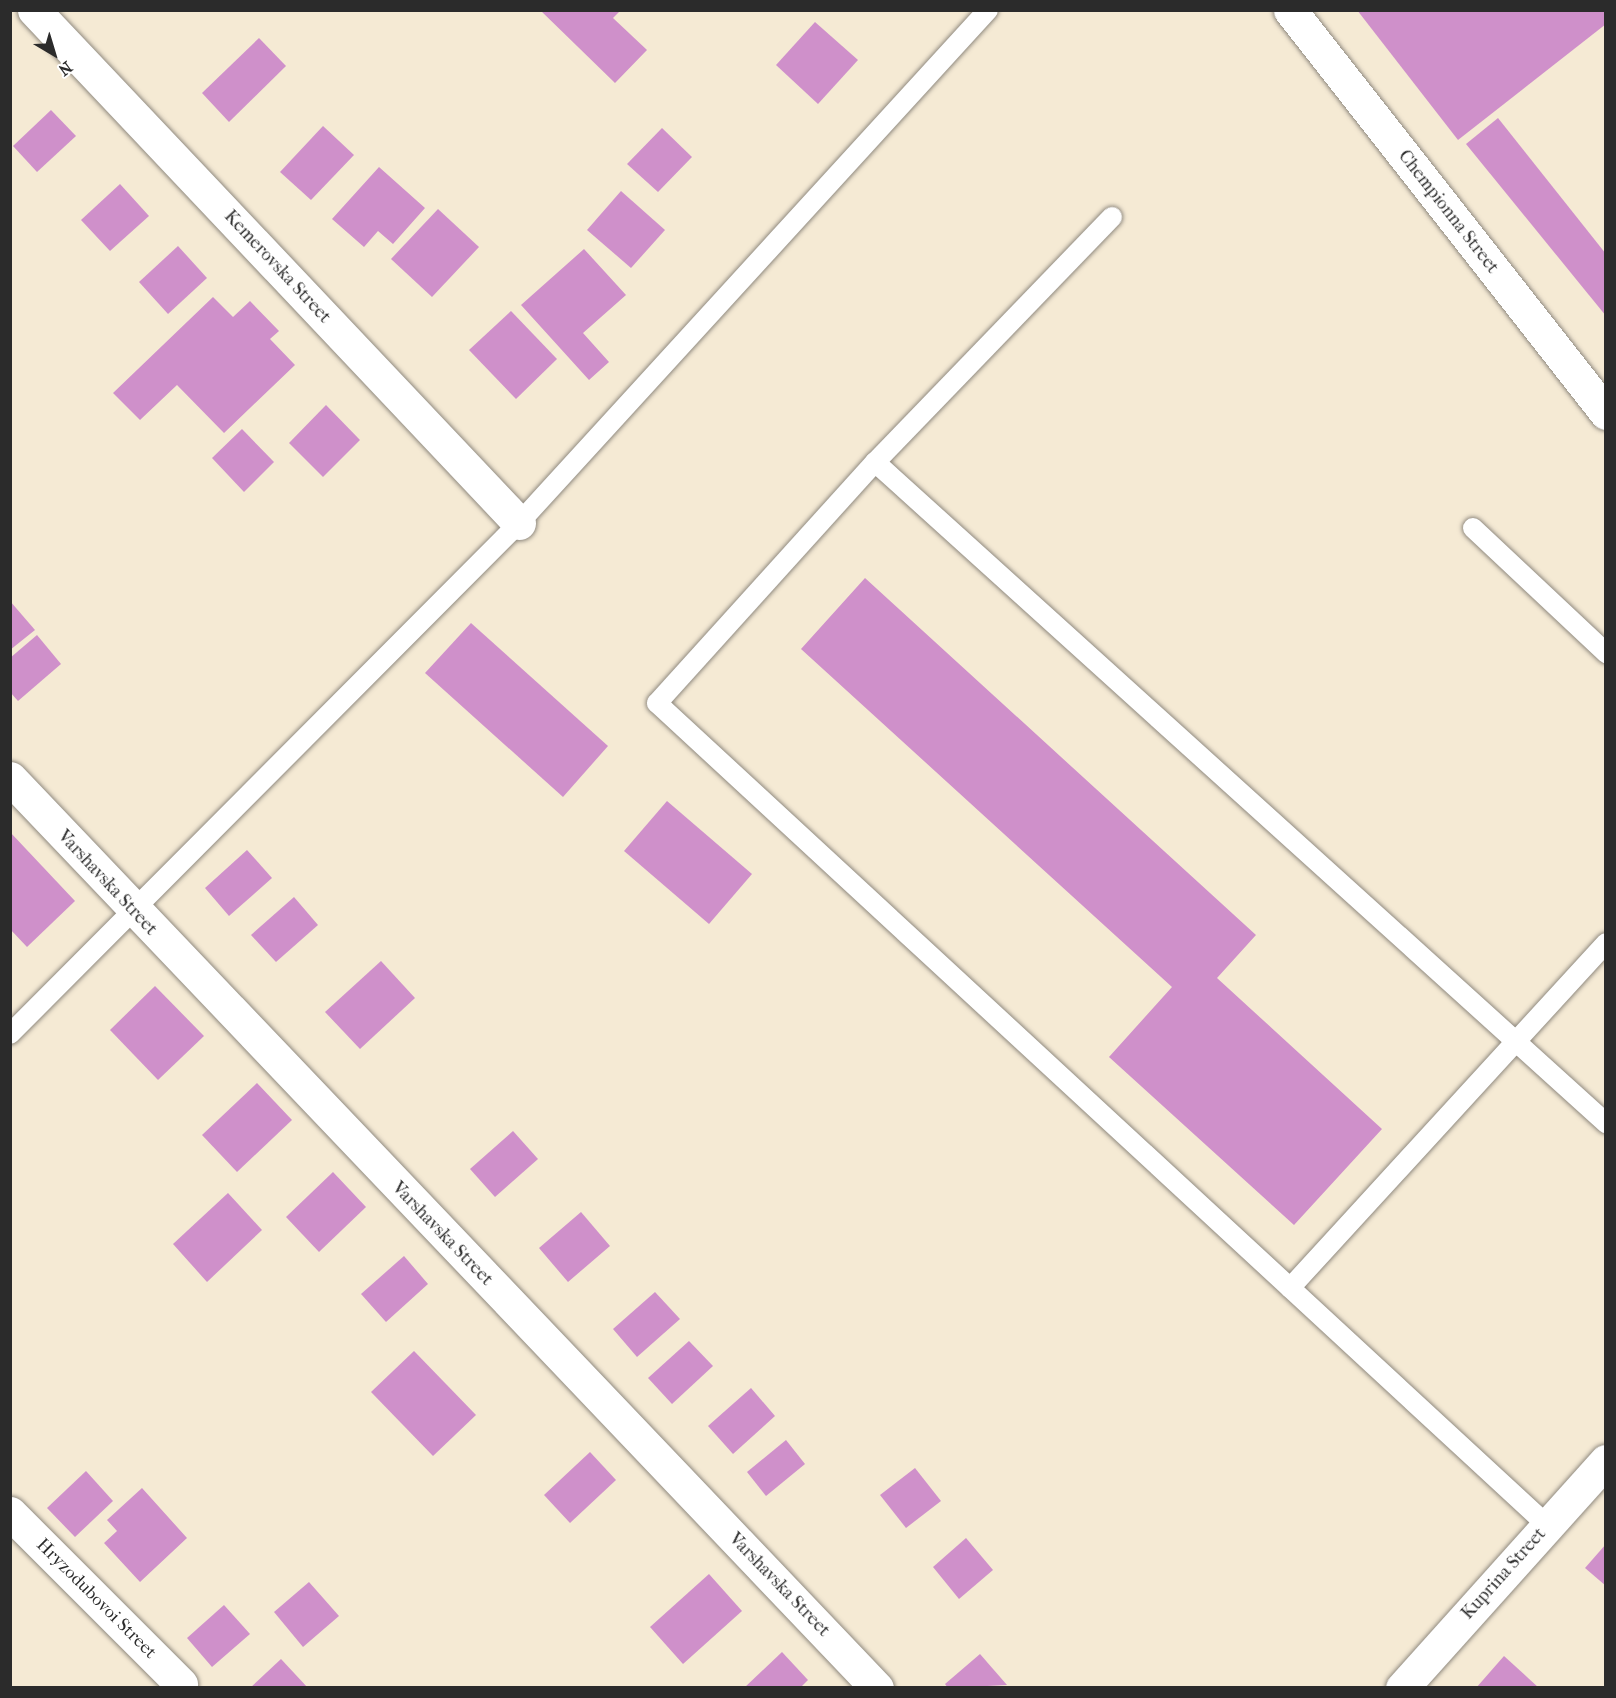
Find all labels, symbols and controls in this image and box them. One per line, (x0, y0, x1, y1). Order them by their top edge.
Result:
north arrow (24, 24, 84, 84)
text: N (55, 57, 76, 80)
street label: Chempionna Street (1393, 146, 1503, 278)
street label: Kemerovska Street (219, 206, 335, 328)
street label: Varshavska Street (53, 826, 161, 940)
street label: Varshavska Street (387, 1178, 497, 1290)
street label: Kuprina Street (1457, 1524, 1551, 1624)
street label: Varshavska Street (724, 1529, 834, 1641)
street label: Hryzodubovoi Street (31, 1534, 161, 1664)

